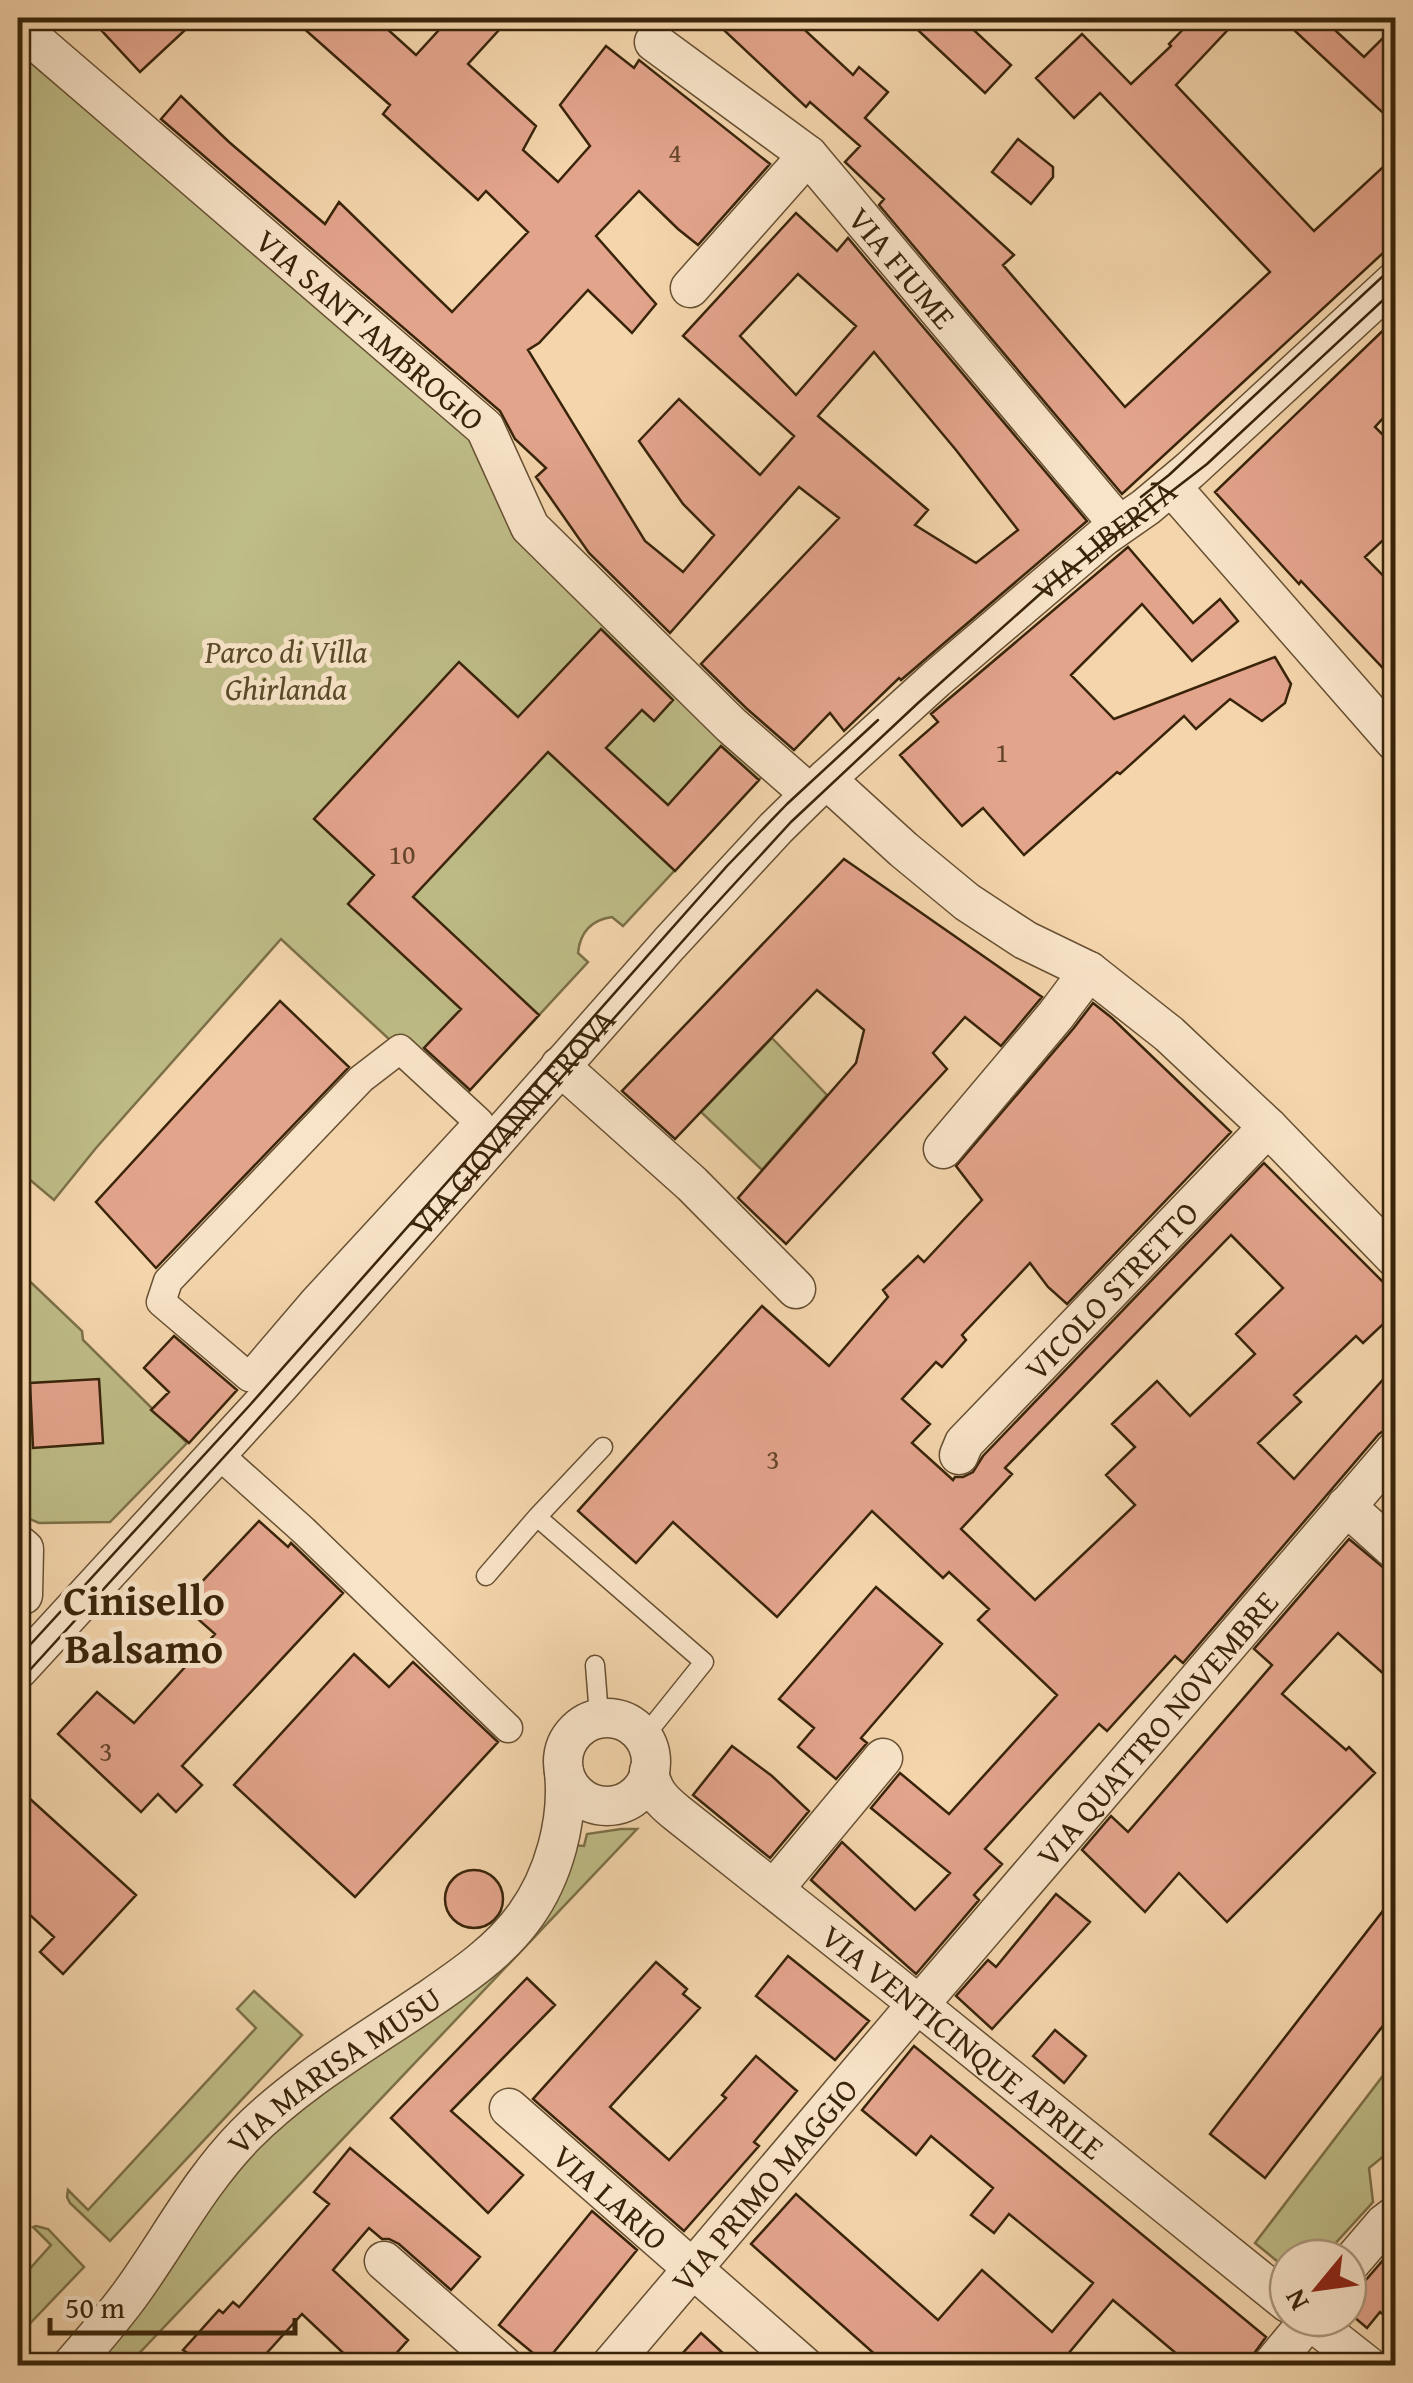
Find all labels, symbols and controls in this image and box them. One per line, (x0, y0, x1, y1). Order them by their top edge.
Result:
house number: 4 (668, 131, 682, 172)
street label: VIA FIUME (838, 196, 968, 339)
street label: VIA SANT'AMBROGIO (246, 217, 495, 441)
street label: VIA LIBERTÀ (1022, 468, 1187, 611)
park label: Parco di Villa Ghirlanda (204, 628, 367, 712)
house number: 1 (995, 731, 1009, 772)
house number: 10 (389, 833, 415, 874)
street label: VIA GIOVANNI FROVA (398, 997, 626, 1246)
street label: VICOLO STRETTO (1013, 1190, 1209, 1391)
house number: 3 (766, 1438, 780, 1479)
district label: Cinisello Balsamo (63, 1569, 225, 1678)
street label: VIA QUATTRO NOVEMBRE (1025, 1580, 1288, 1876)
house number: 3 (99, 1730, 113, 1771)
street label: VIA VENTICINQUE APRILE (812, 1913, 1115, 2170)
street label: VIA MARISA MUSU (215, 1974, 450, 2164)
street label: VIA PRIMO MAGGIO (659, 2067, 868, 2302)
street label: VIA LARIO (542, 2133, 679, 2261)
north arrow (1268, 2238, 1368, 2338)
scale bar (50, 2273, 295, 2335)
text: N (1273, 2282, 1318, 2318)
text: 50 m (65, 2285, 125, 2329)

